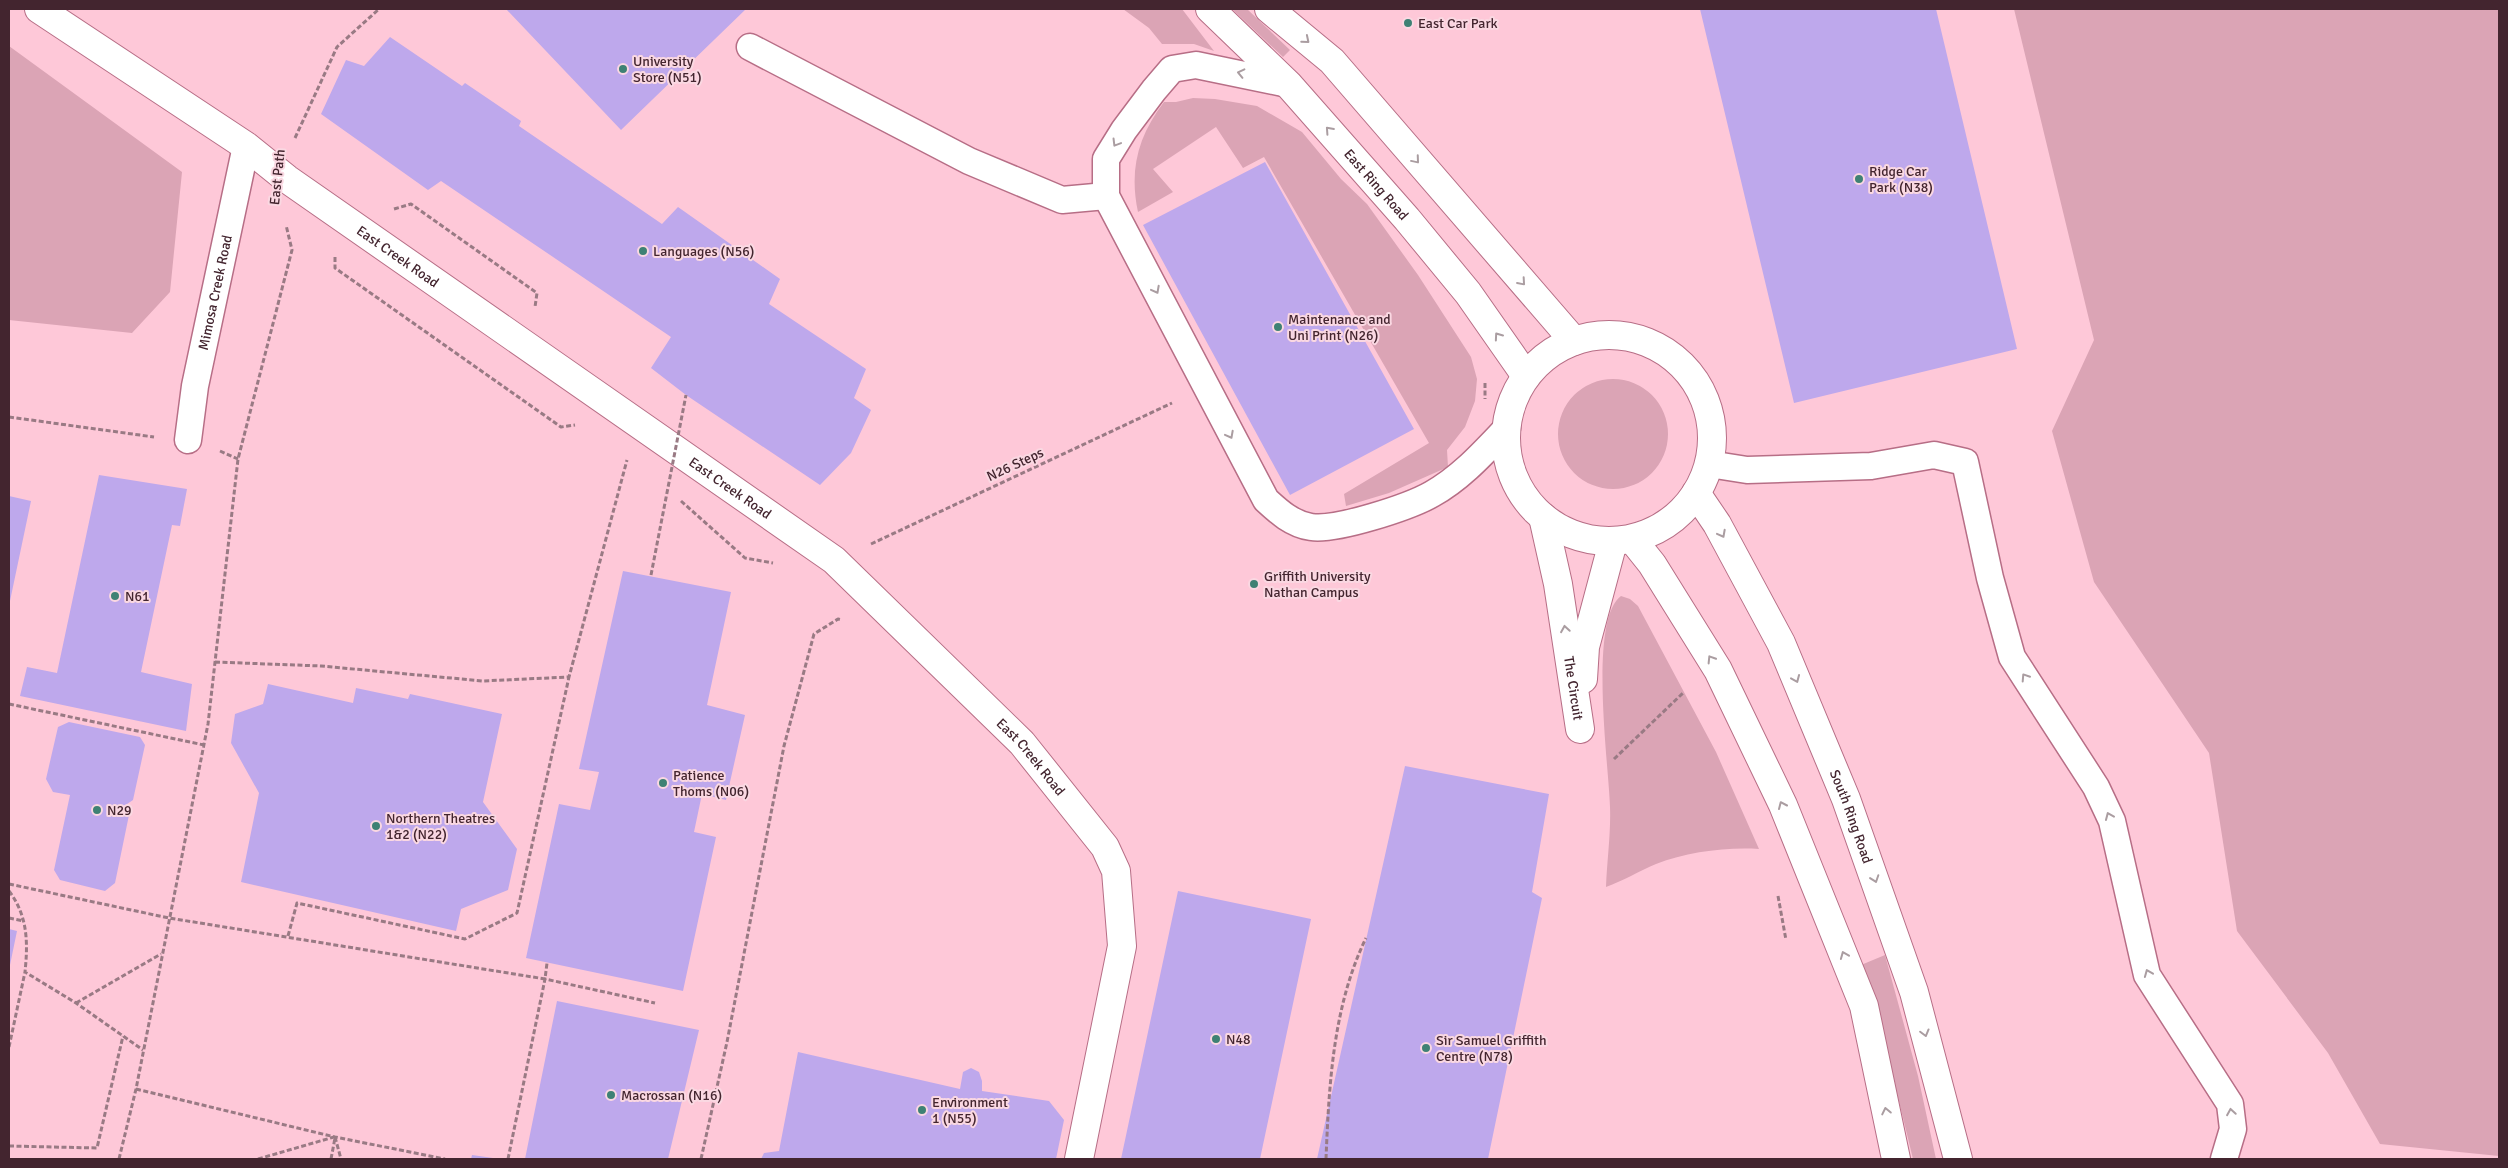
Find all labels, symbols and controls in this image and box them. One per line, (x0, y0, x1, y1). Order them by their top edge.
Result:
place label: East Car Park (1418, 15, 1498, 32)
marker: East Car Park (1402, 17, 1414, 29)
one-way arrow (1301, 34, 1310, 43)
place label: University Store (N51) (633, 53, 702, 86)
marker: University Store (N51) (617, 63, 629, 75)
one-way arrow (1236, 68, 1245, 79)
one-way arrow (1326, 126, 1335, 135)
one-way arrow (1113, 137, 1123, 146)
street label: East Ring Road (1340, 146, 1412, 224)
street label: East Path (266, 148, 289, 206)
one-way arrow (1410, 154, 1419, 163)
place label: Ridge Car Park (N38) (1869, 163, 1933, 196)
marker: Ridge Car Park (N38) (1853, 173, 1865, 185)
street label: East Creek Road (353, 222, 442, 291)
street label: Mimosa Creek Road (195, 233, 236, 352)
place label: Languages (N56) (653, 243, 755, 260)
marker: Languages (N56) (637, 245, 649, 257)
one-way arrow (1517, 277, 1526, 286)
one-way arrow (1150, 285, 1160, 294)
place label: Maintenance and Uni Print (N26) (1288, 311, 1391, 344)
marker: Maintenance and Uni Print (N26) (1272, 321, 1284, 333)
one-way arrow (1495, 333, 1504, 342)
one-way arrow (1224, 430, 1234, 439)
street label: N26 Steps (984, 444, 1046, 485)
street label: East Creek Road (685, 454, 774, 523)
one-way arrow (1716, 529, 1726, 538)
place label: Griffith University Nathan Campus (1264, 568, 1371, 601)
marker: Griffith University Nathan Campus (1248, 578, 1260, 590)
place label: N61 (125, 588, 150, 605)
marker: N61 (109, 590, 121, 602)
one-way arrow (1560, 625, 1570, 634)
street label: The Circuit (1560, 655, 1587, 722)
one-way arrow (1707, 655, 1717, 664)
one-way arrow (1790, 674, 1801, 683)
one-way arrow (2022, 674, 2031, 683)
street label: East Creek Road (993, 715, 1068, 799)
place label: Patience Thoms (N06) (673, 767, 749, 800)
street label: South Ring Road (1826, 767, 1876, 866)
marker: Patience Thoms (N06) (657, 777, 669, 789)
one-way arrow (1778, 801, 1789, 810)
place label: N29 (107, 802, 132, 819)
marker: N29 (91, 804, 103, 816)
place label: Northern Theatres 1&2 (N22) (386, 810, 495, 843)
one-way arrow (2105, 812, 2116, 821)
marker: Northern Theatres 1&2 (N22) (370, 820, 382, 832)
one-way arrow (1869, 874, 1879, 883)
one-way arrow (1839, 951, 1850, 960)
one-way arrow (2144, 969, 2154, 978)
one-way arrow (1919, 1029, 1930, 1038)
place label: N48 (1226, 1031, 1251, 1048)
place label: Sir Samuel Griffith Centre (N78) (1436, 1032, 1547, 1065)
marker: N48 (1210, 1033, 1222, 1045)
marker: Sir Samuel Griffith Centre (N78) (1420, 1042, 1432, 1054)
place label: Macrossan (N16) (621, 1087, 722, 1104)
marker: Macrossan (N16) (605, 1089, 617, 1101)
place label: Environment 1 (N55) (932, 1094, 1008, 1127)
marker: Environment 1 (N55) (916, 1104, 928, 1116)
one-way arrow (1881, 1107, 1892, 1116)
one-way arrow (2226, 1108, 2236, 1116)

